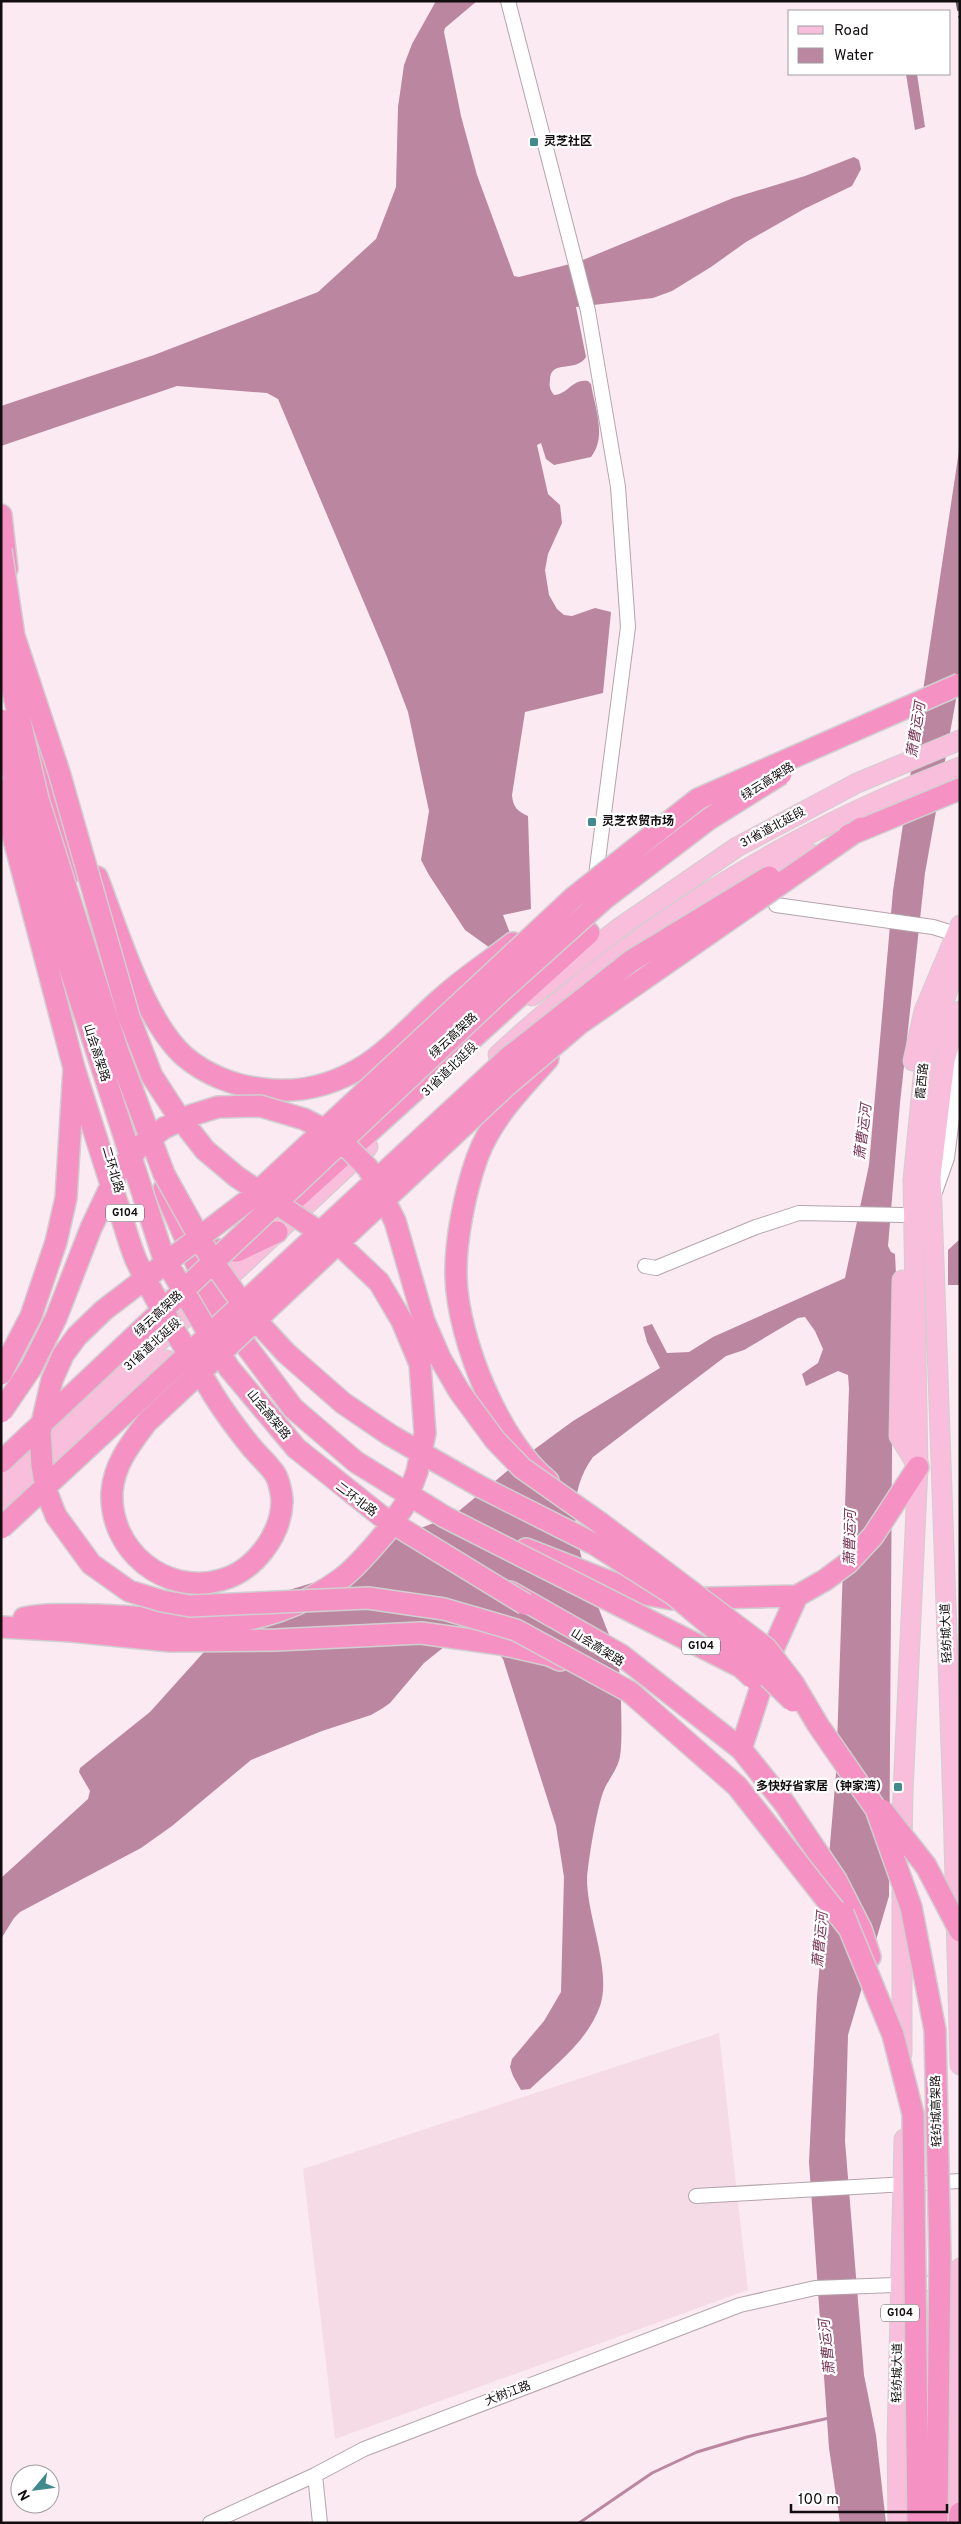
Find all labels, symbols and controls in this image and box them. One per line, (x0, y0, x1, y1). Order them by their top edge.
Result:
legend (788, 10, 951, 75)
text: Road (834, 22, 869, 41)
text: Water (834, 47, 874, 66)
place label: 灵芝社区 (544, 134, 592, 150)
marker: 灵芝社区 (528, 136, 540, 148)
water label: 萧曹运河 (904, 698, 930, 759)
street label: 绿云高架路 (738, 759, 798, 805)
street label: 31省道北延段 (738, 804, 808, 852)
place label: 灵芝农贸市场 (602, 814, 674, 830)
marker: 灵芝农贸市场 (586, 816, 598, 828)
street label: 绿云高架路 (427, 1010, 481, 1062)
street label: 山会高架路 (79, 1022, 113, 1084)
street label: 31省道北延段 (419, 1039, 481, 1101)
street label: 霞西路 (913, 1062, 933, 1100)
water label: 萧曹运河 (852, 1100, 876, 1161)
street label: 二环北路 (98, 1145, 126, 1195)
road number: G104 (106, 1204, 144, 1222)
street label: 绿云高架路 (132, 1288, 186, 1340)
street label: 31省道北延段 (121, 1315, 185, 1375)
street label: 山会高架路 (243, 1387, 293, 1443)
street label: 二环北路 (332, 1479, 380, 1521)
water label: 萧曹运河 (842, 1507, 860, 1566)
street label: 轻纺城大道 (938, 1603, 956, 1663)
street label: 山会高架路 (567, 1625, 627, 1671)
road number: G104 (682, 1638, 720, 1654)
place label: 多快好省家居（钟家湾） (756, 1779, 888, 1795)
marker: 多快好省家居（钟家湾） (892, 1781, 904, 1793)
water label: 萧曹运河 (810, 1908, 832, 1969)
street label: 轻纺城高架路 (928, 2075, 946, 2147)
road number: G104 (881, 2304, 919, 2322)
water label: 萧曹运河 (816, 2315, 839, 2376)
street label: 轻纺城大道 (889, 2343, 907, 2403)
street label: 大树江路 (483, 2378, 533, 2410)
north arrow (10, 2464, 60, 2514)
scale bar (791, 2482, 947, 2514)
text: N (15, 2486, 35, 2503)
text: 100 m (798, 2491, 839, 2510)

